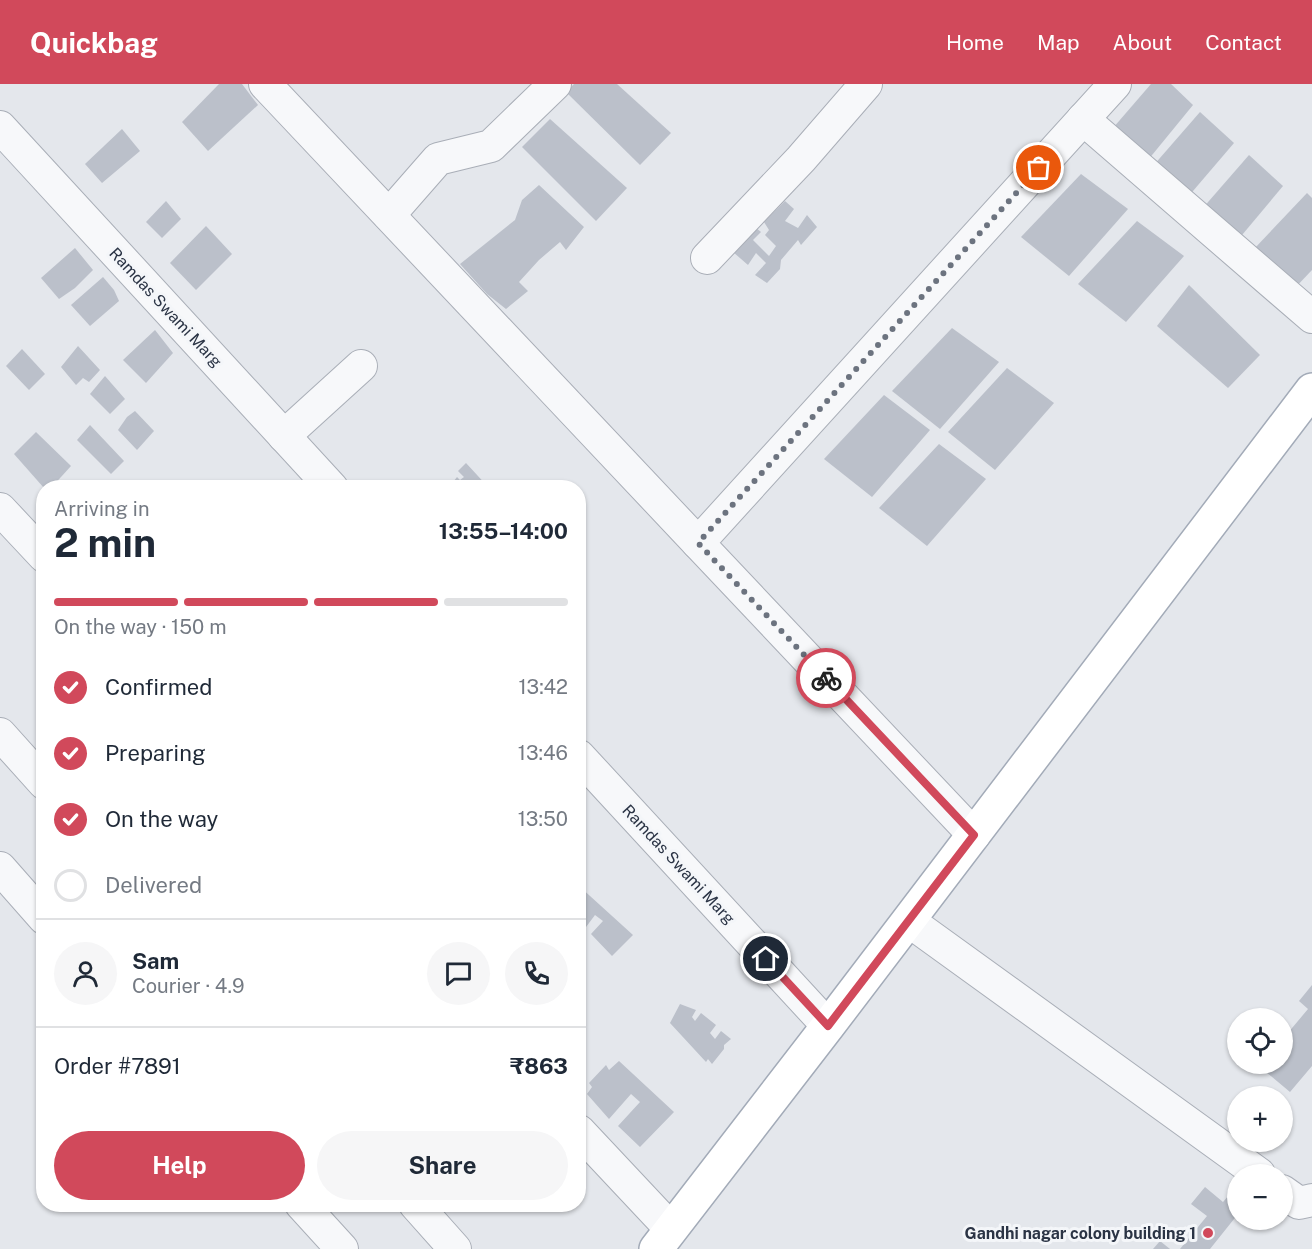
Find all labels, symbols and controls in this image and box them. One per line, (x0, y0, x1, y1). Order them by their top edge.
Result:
text: Quickbag (30, 26, 158, 59)
text: Home (946, 30, 1004, 55)
text: Map (1037, 30, 1080, 55)
text: About (1113, 30, 1172, 55)
text: Contact (1205, 30, 1282, 55)
pin (1013, 142, 1064, 193)
icon: bag (1022, 151, 1055, 184)
street label: Ramdas Swami Marg (105, 244, 226, 371)
text: Arriving in (54, 497, 149, 521)
text: 13:55–14:00 (439, 518, 568, 544)
text: 2 min (54, 520, 156, 566)
text: On the way · 150 m (54, 615, 226, 639)
courier (796, 648, 856, 708)
icon: bike (810, 662, 843, 695)
icon: check (54, 671, 87, 704)
text: Confirmed (105, 674, 212, 700)
text: 13:42 (518, 675, 568, 699)
icon: check (54, 737, 87, 770)
text: Preparing (105, 740, 206, 766)
text: 13:46 (518, 741, 568, 765)
street label: Ramdas Swami Marg (618, 801, 739, 928)
icon: check (54, 803, 87, 836)
text: On the way (105, 806, 218, 832)
text: 13:50 (518, 807, 568, 831)
text: Delivered (105, 872, 202, 898)
pin (740, 933, 791, 984)
button: person (54, 942, 117, 1005)
button: chat (427, 942, 490, 1005)
button: phone (505, 942, 568, 1005)
icon: home (749, 942, 782, 975)
text: Sam (132, 948, 179, 974)
text: Courier · 4.9 (132, 974, 244, 998)
map controls (1227, 1008, 1293, 1230)
button: locate (1227, 1008, 1293, 1074)
text: Order #7891 (54, 1053, 181, 1079)
text: ₹863 (510, 1053, 568, 1079)
button: + (1227, 1086, 1293, 1152)
button: Help (54, 1131, 305, 1200)
button: Share (317, 1131, 568, 1200)
button: − (1227, 1164, 1293, 1230)
place label: Gandhi nagar colony building 1 (965, 1224, 1196, 1243)
marker: Gandhi nagar colony building 1 (1201, 1226, 1215, 1240)

